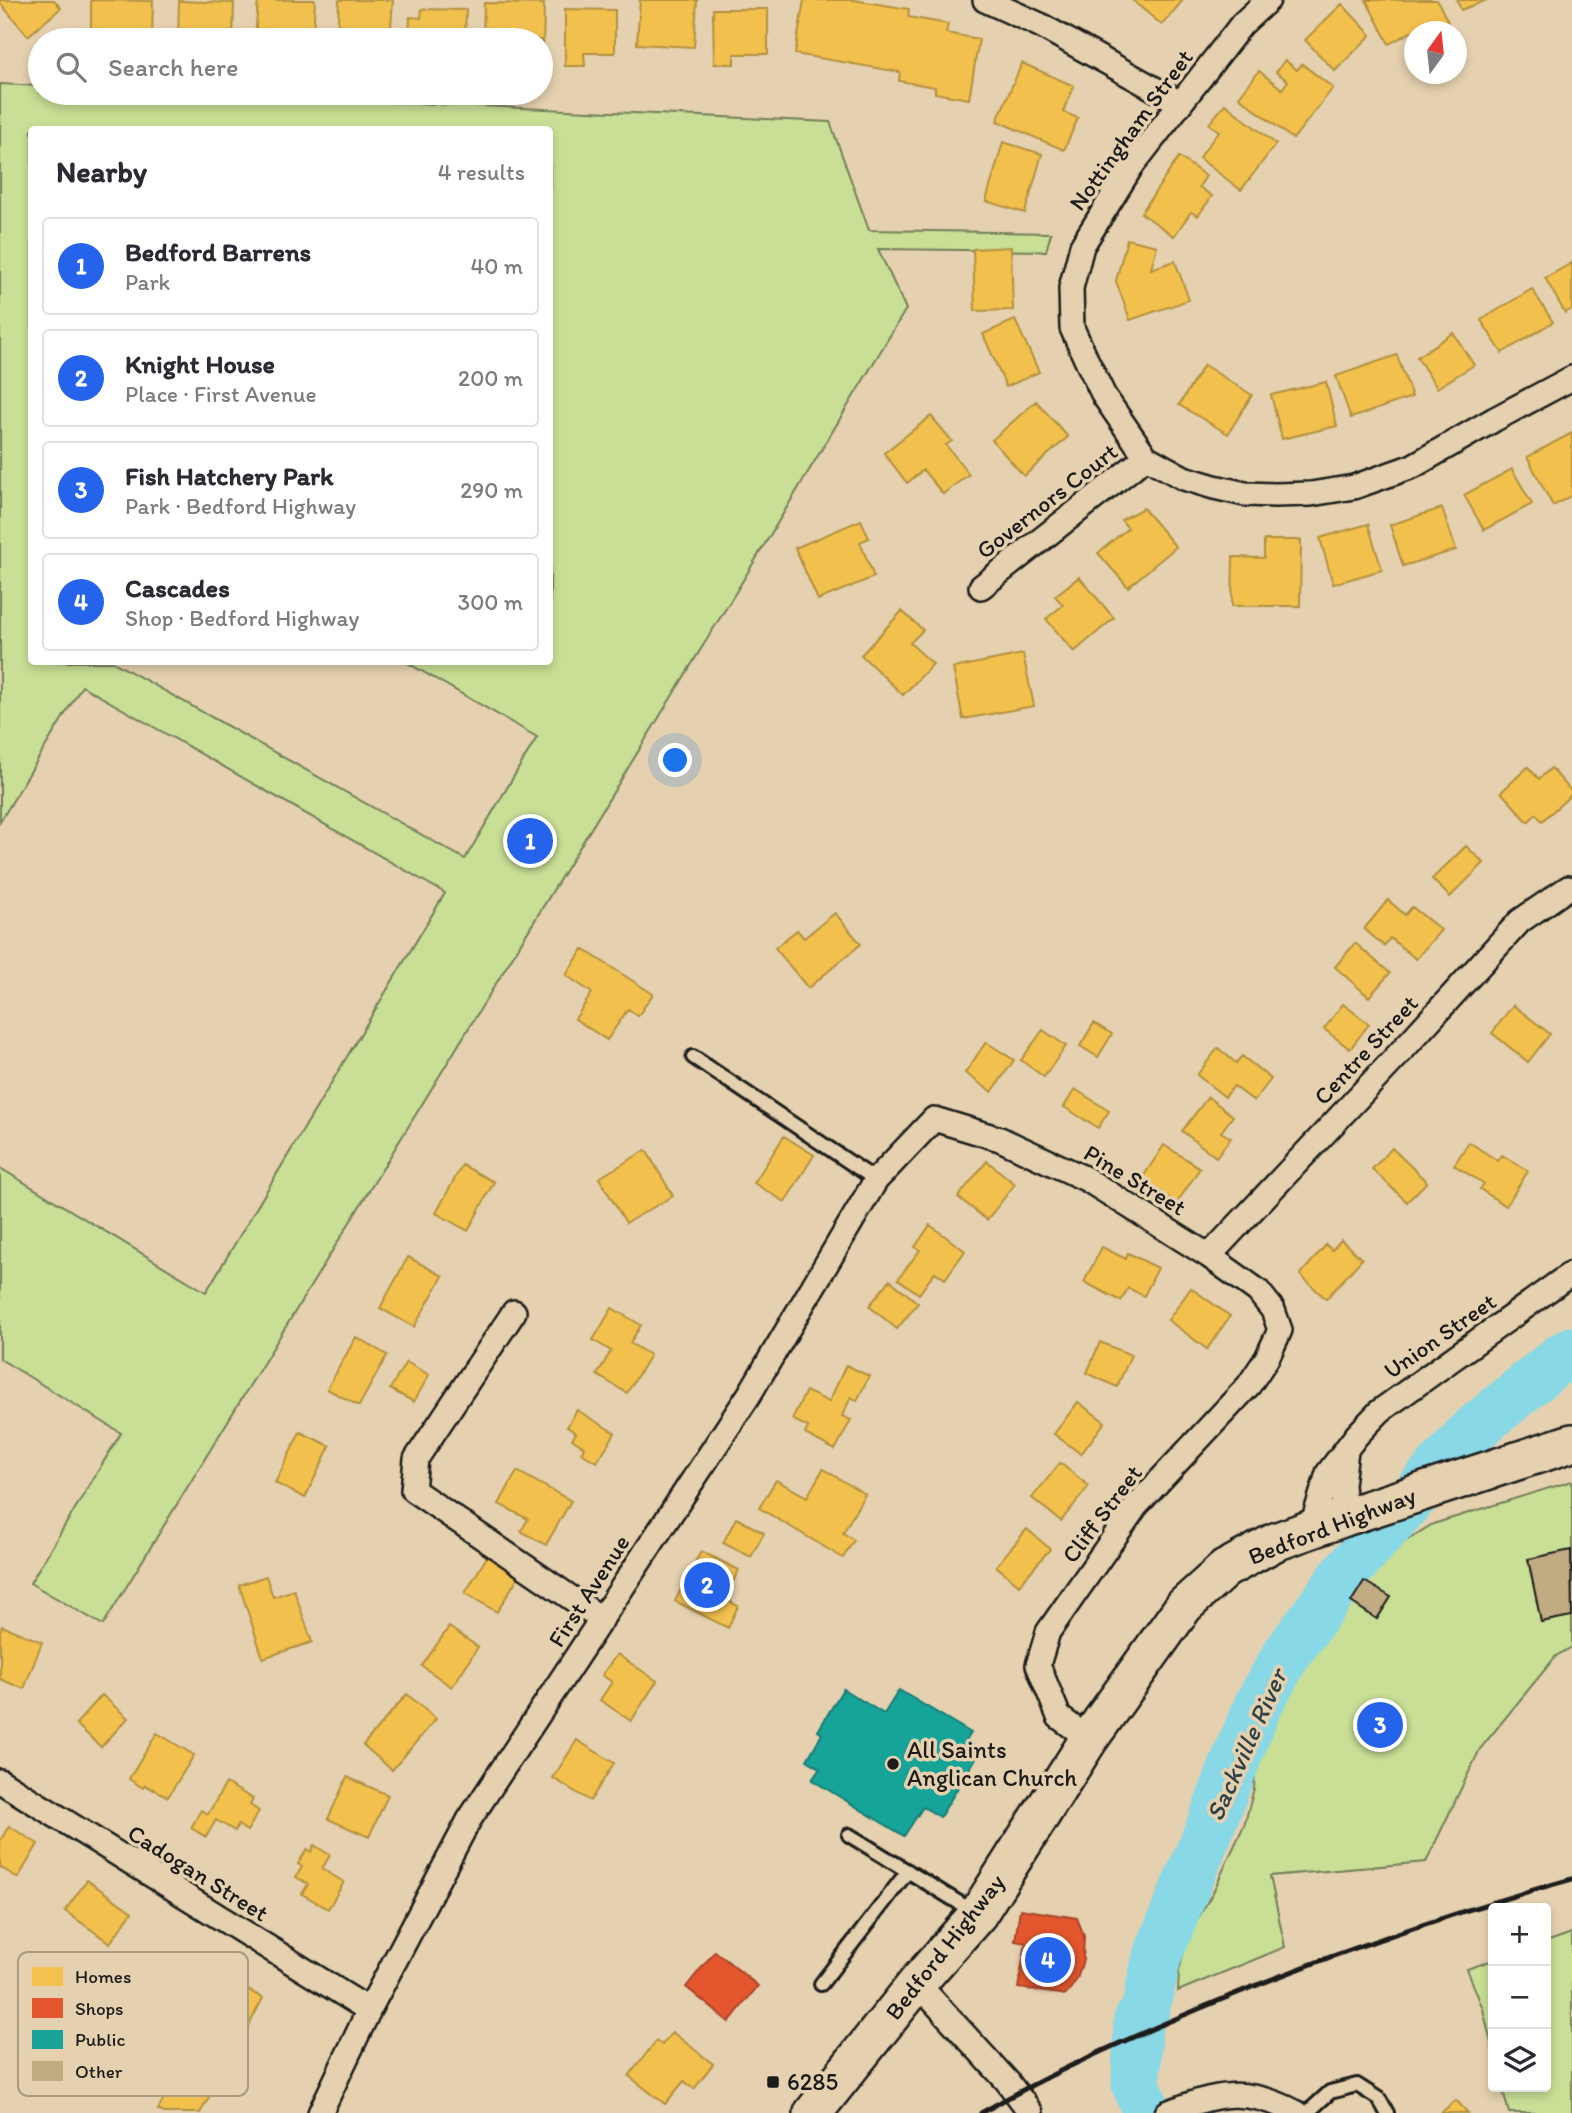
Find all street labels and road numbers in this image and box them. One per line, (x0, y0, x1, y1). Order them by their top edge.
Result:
street label: Nottingham Street (1062, 43, 1199, 216)
street label: Governors Court (970, 436, 1123, 565)
street label: Centre Street (1308, 989, 1424, 1111)
street label: Pine Street (1079, 1138, 1192, 1221)
street label: Union Street (1378, 1286, 1501, 1385)
street label: Cliff Street (1055, 1459, 1148, 1568)
street label: Bedford Highway (1244, 1480, 1420, 1571)
street label: First Avenue (542, 1529, 636, 1652)
street label: Cadogan Street (123, 1818, 274, 1927)
street label: Bedford Highway (879, 1868, 1011, 2025)

